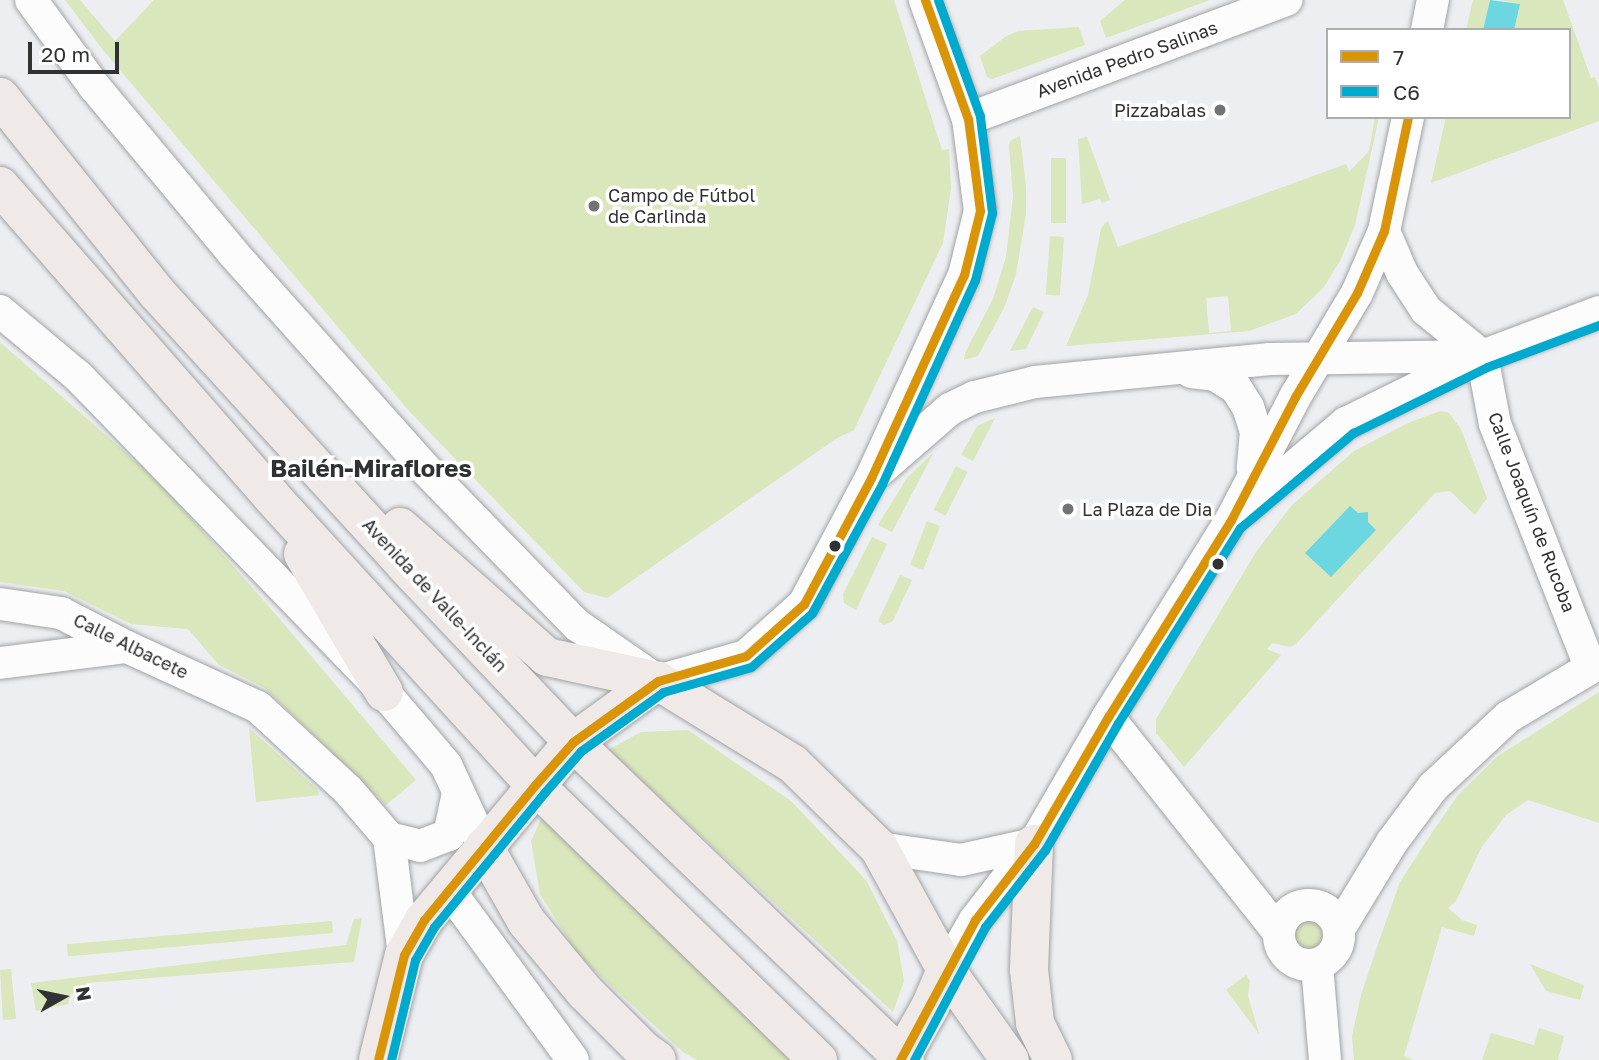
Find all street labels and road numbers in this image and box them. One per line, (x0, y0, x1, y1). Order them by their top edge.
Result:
street label: Avenida Pedro Salinas (1034, 16, 1220, 102)
street label: Calle Joaquín de Rucoba (1484, 409, 1580, 615)
street label: Avenida de Valle-Inclán (358, 514, 512, 676)
street label: Calle Albacete (70, 609, 192, 683)

